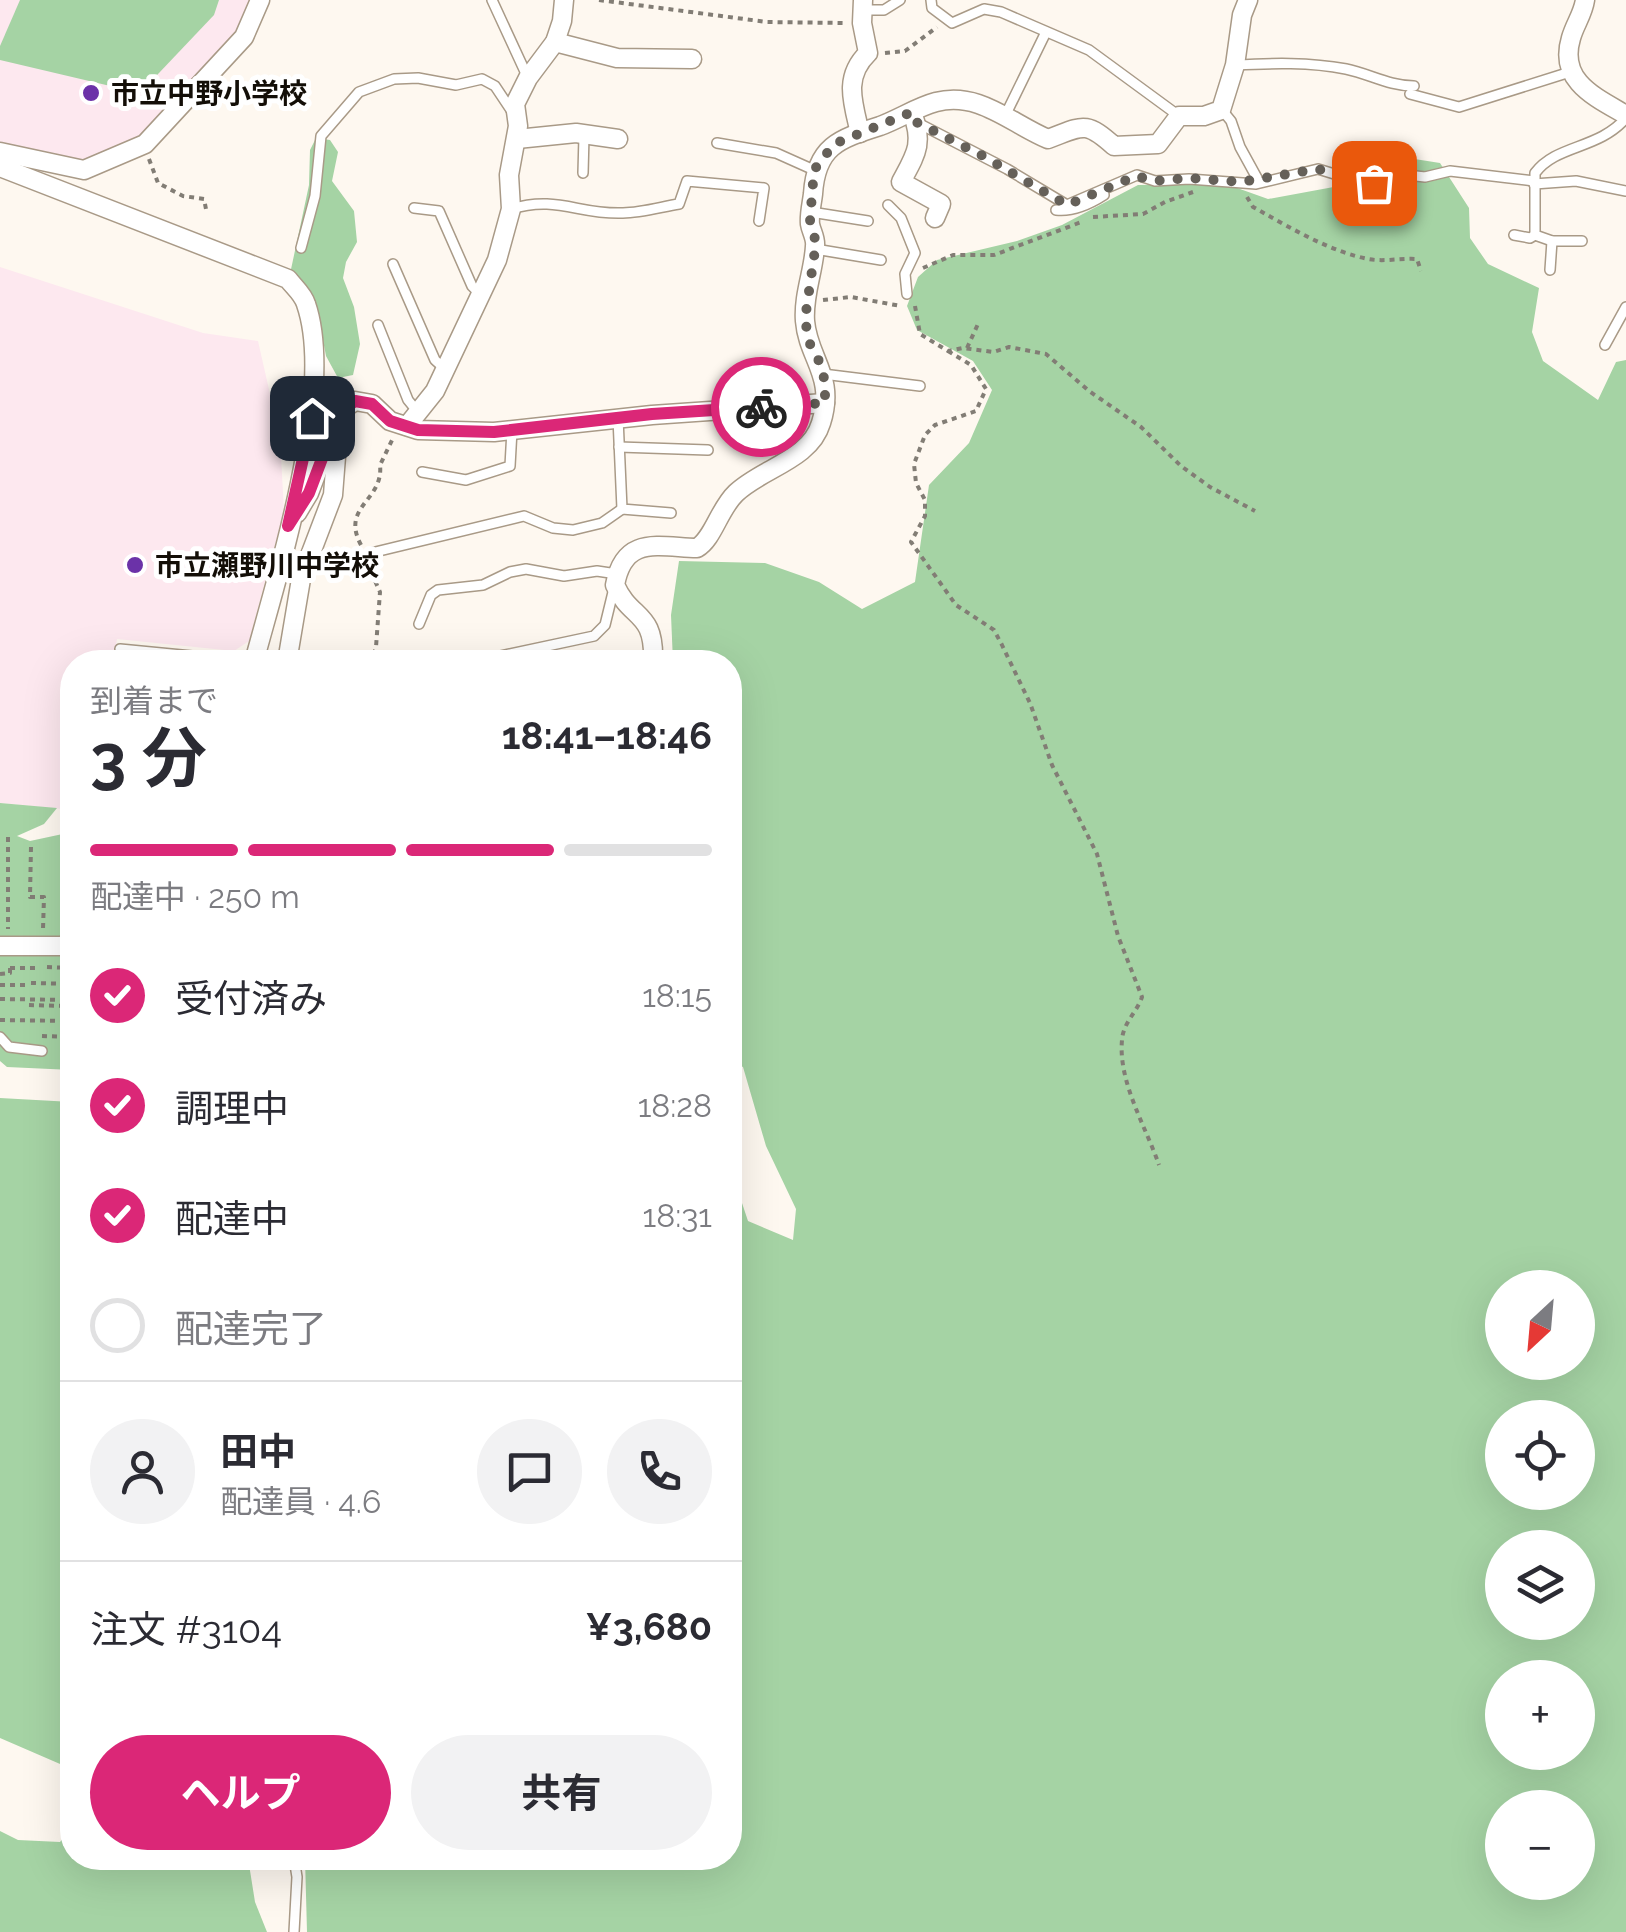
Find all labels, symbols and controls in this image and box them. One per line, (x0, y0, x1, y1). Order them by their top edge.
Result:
place label: 市立中野小学校 (111, 77, 307, 110)
marker: 市立中野小学校 (80, 82, 102, 104)
pin (1332, 141, 1417, 226)
icon: bag (1347, 156, 1402, 211)
courier (711, 357, 811, 457)
pin (270, 376, 355, 461)
icon: bike (734, 380, 789, 435)
icon: home (285, 391, 340, 446)
place label: 市立瀬野川中学校 (155, 549, 379, 582)
marker: 市立瀬野川中学校 (124, 554, 146, 576)
text: 到着まで (90, 682, 218, 719)
text: 18:41–18:46 (502, 713, 712, 758)
text: 3 分 (90, 720, 207, 796)
text: 配達中 · 250 m (90, 878, 300, 915)
icon: check (90, 968, 145, 1023)
text: 受付済み (175, 976, 327, 1021)
text: 18:15 (642, 977, 712, 1014)
icon: check (90, 1078, 145, 1133)
text: 調理中 (175, 1086, 289, 1131)
text: 18:28 (638, 1087, 712, 1124)
icon: check (90, 1188, 145, 1243)
text: 配達中 (175, 1196, 289, 1241)
text: 18:31 (643, 1197, 712, 1234)
north arrow (1485, 1270, 1595, 1380)
map controls (1485, 1270, 1595, 1900)
text: 配達完了 (175, 1306, 327, 1351)
button: locate (1485, 1400, 1595, 1510)
button: person (90, 1419, 195, 1524)
button: chat (477, 1419, 582, 1524)
button: phone (607, 1419, 712, 1524)
text: 田中 (220, 1429, 296, 1474)
text: 配達員 · 4.6 (220, 1483, 381, 1520)
button: layers (1485, 1530, 1595, 1640)
text: ¥3,680 (586, 1604, 712, 1649)
text: 注文 #3104 (90, 1607, 282, 1652)
button: + (1485, 1660, 1595, 1770)
button: ヘルプ (90, 1735, 391, 1850)
button: 共有 (411, 1735, 712, 1850)
button: − (1485, 1790, 1595, 1900)

